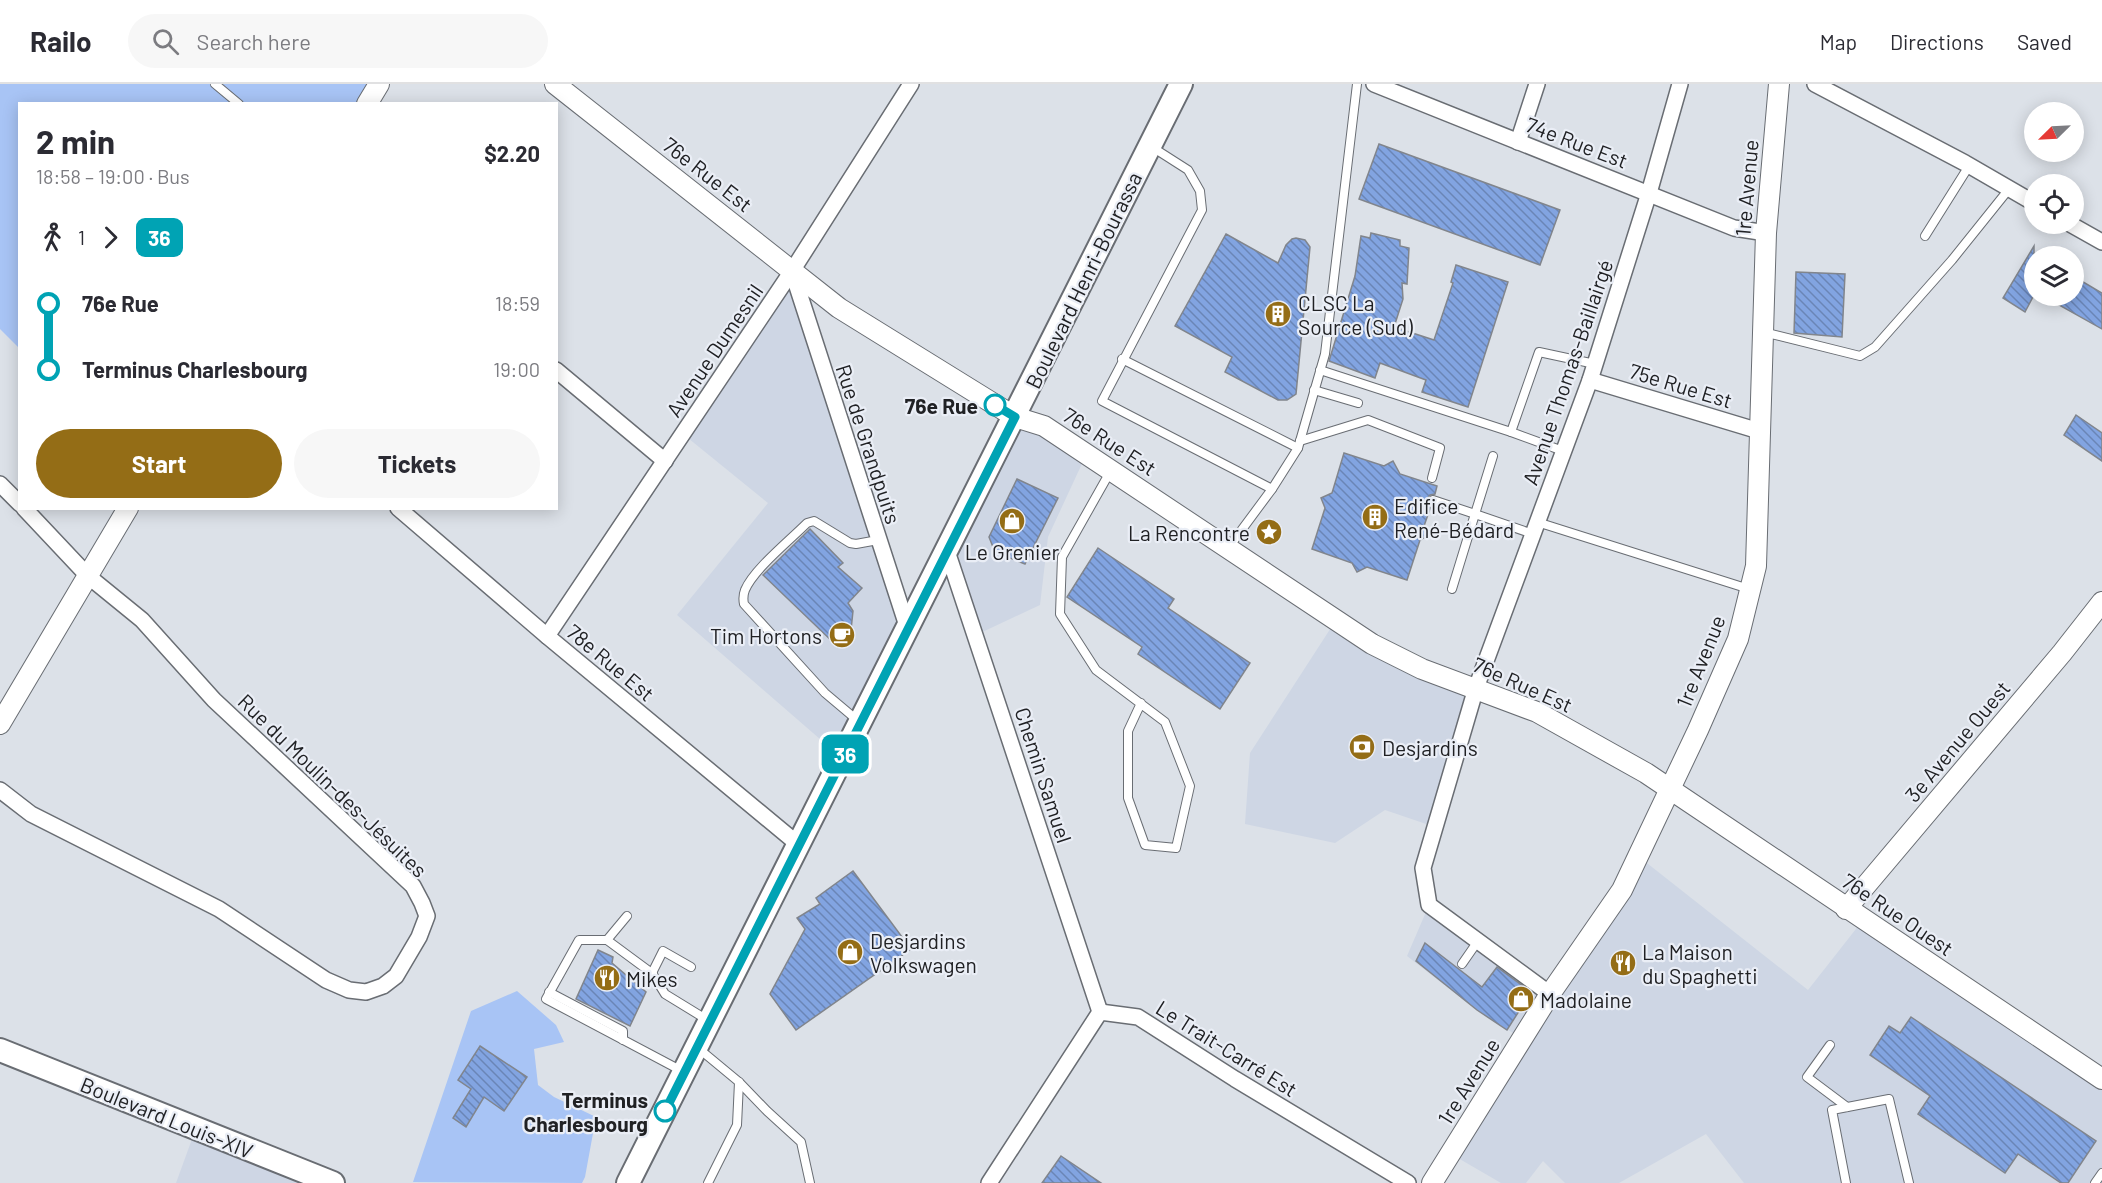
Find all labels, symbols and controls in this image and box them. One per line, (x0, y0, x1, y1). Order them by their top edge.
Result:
search box (128, 14, 548, 68)
text: Railo (30, 24, 92, 58)
icon: search (149, 25, 182, 58)
text: Search here (197, 28, 311, 54)
text: Map (1820, 29, 1857, 54)
text: Directions (1890, 29, 1984, 54)
text: Saved (2017, 29, 2072, 54)
north arrow (2024, 102, 2084, 162)
map controls (2024, 102, 2084, 306)
street label: 74e Rue Est (1523, 111, 1631, 173)
text: 2 min (36, 121, 115, 161)
street label: 76e Rue Est (659, 131, 757, 217)
street label: 1re Avenue (1729, 139, 1763, 237)
text: $2.20 (484, 140, 540, 166)
text: 18:58 – 19:00 · Bus (36, 164, 190, 188)
street label: Boulevard Henri-Bourassa (1020, 168, 1146, 392)
button: locate (2024, 174, 2084, 234)
icon: walk (36, 221, 69, 254)
icon: forward (94, 221, 127, 254)
text: 1 (78, 225, 85, 249)
text: 36 (148, 225, 171, 250)
button: layers (2024, 246, 2084, 306)
street label: Avenue Thomas-Baillairgé (1517, 256, 1617, 488)
street label: Avenue Dumesnil (660, 279, 768, 421)
text: 76e Rue (82, 290, 159, 316)
place label: CLSC La Source (Sud) (1298, 290, 1413, 339)
text: 18:59 (495, 291, 540, 315)
building icon: CLSC La Source (Sud) (1263, 299, 1293, 329)
text: Terminus Charlesbourg (82, 356, 307, 382)
text: 19:00 (493, 357, 540, 381)
street label: 75e Rue Est (1627, 358, 1735, 412)
street label: Rue de Grandpuits (831, 361, 907, 527)
place label: 76e Rue (905, 393, 978, 418)
marker: 76e Rue (984, 394, 1006, 416)
street label: 76e Rue Est (1059, 402, 1161, 480)
button: Start (36, 429, 282, 498)
button: Tickets (294, 429, 540, 498)
place label: Edifice René-Bédard (1394, 493, 1514, 542)
building icon: Edifice René-Bédard (1360, 502, 1390, 532)
shop icon: Le Grenier (997, 506, 1027, 536)
place icon: La Rencontre (1254, 517, 1284, 547)
place label: La Rencontre (1128, 520, 1250, 545)
place label: Le Grenier (965, 539, 1060, 564)
street label: 1re Avenue (1670, 611, 1730, 711)
street label: 78e Rue Est (562, 618, 660, 706)
cafe icon: Tim Hortons (827, 620, 857, 650)
place label: Tim Hortons (710, 623, 822, 648)
street label: 76e Rue Est (1469, 651, 1577, 717)
street label: 3e Avenue Ouest (1899, 675, 2015, 807)
street label: Rue du Moulin-des-Jésuites (233, 688, 433, 882)
street label: Chemin Samuel (1010, 704, 1078, 846)
bank icon: Desjardins (1347, 732, 1377, 762)
line badge: 36 (818, 734, 872, 774)
place label: Desjardins (1382, 735, 1478, 760)
text: 36 (834, 742, 856, 767)
street label: 76e Rue Ouest (1838, 868, 1958, 960)
place label: Desjardins Volkswagen (870, 928, 977, 977)
shop icon: Desjardins Volkswagen (835, 937, 865, 967)
place label: La Maison du Spaghetti (1642, 939, 1758, 988)
restaurant icon: La Maison du Spaghetti (1608, 948, 1638, 978)
restaurant icon: Mikes (592, 963, 622, 993)
place label: Mikes (626, 966, 678, 991)
shop icon: Madolaine (1506, 984, 1536, 1014)
place label: Madolaine (1540, 987, 1632, 1012)
street label: Le Trait-Carré Est (1152, 995, 1302, 1101)
street label: 1re Avenue (1432, 1033, 1504, 1129)
street label: Boulevard Louis-XIV (77, 1071, 257, 1163)
place label: Terminus Charlesbourg (523, 1087, 648, 1136)
marker: Terminus Charlesbourg (654, 1100, 676, 1122)

